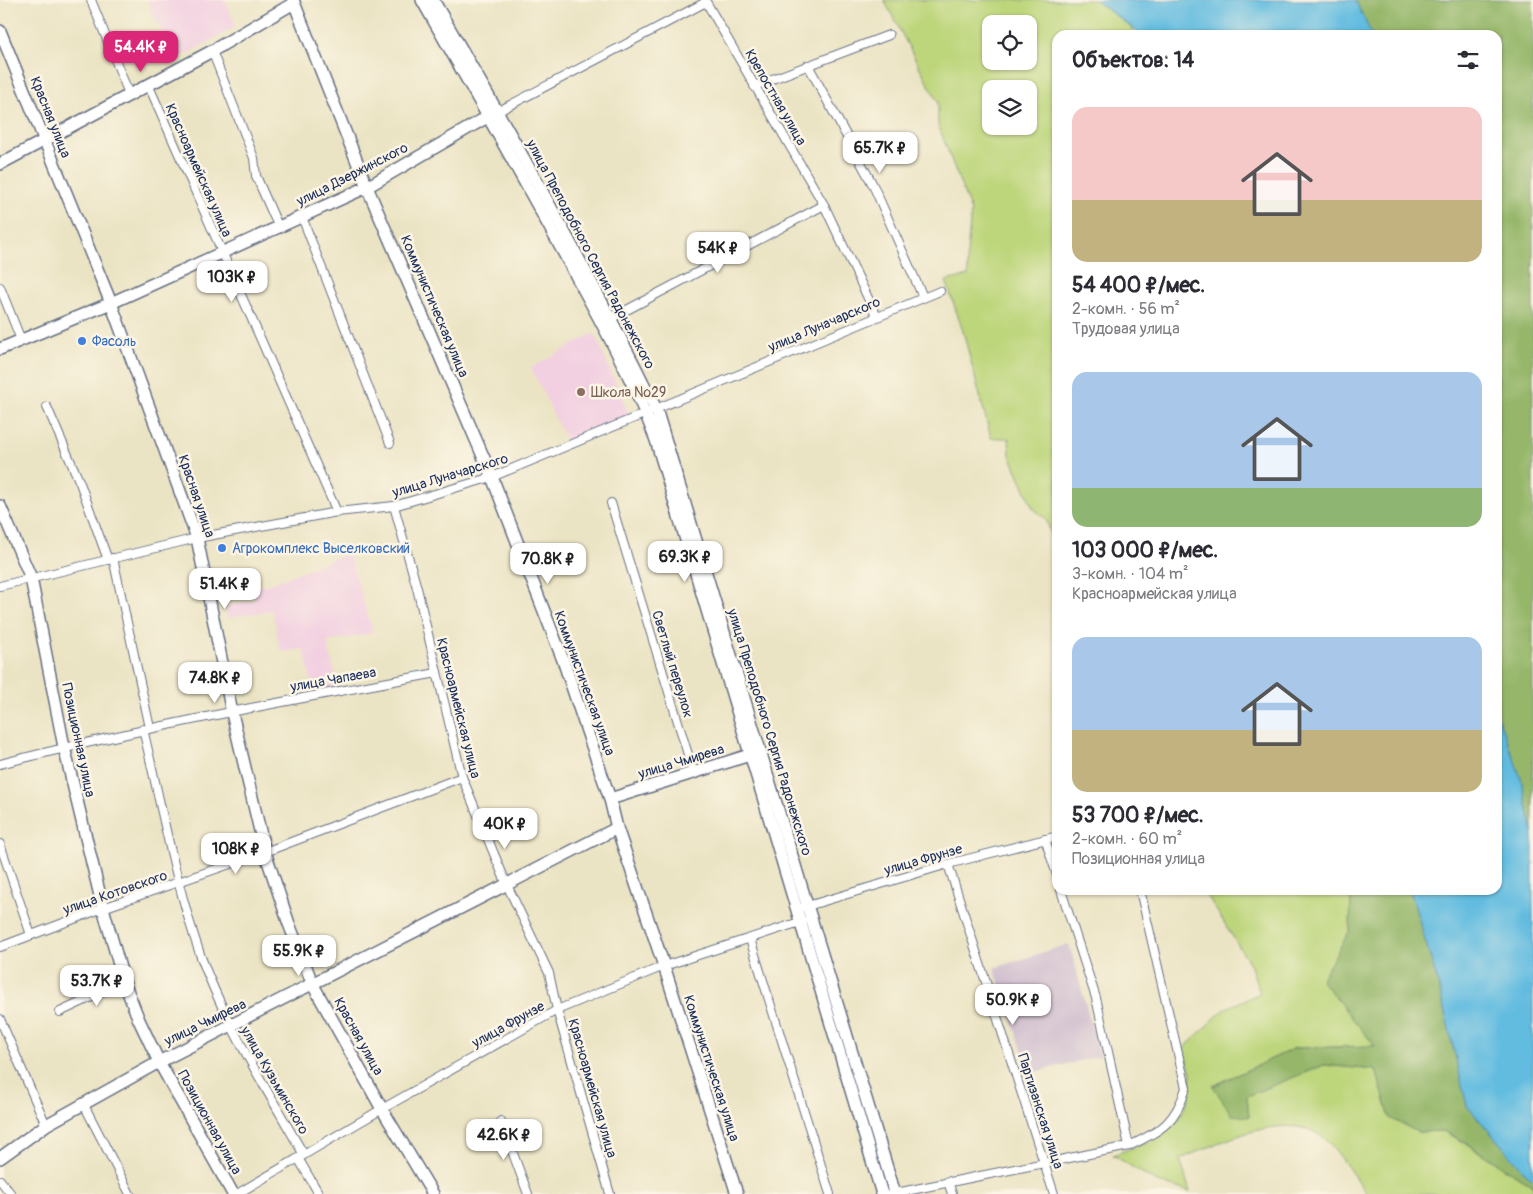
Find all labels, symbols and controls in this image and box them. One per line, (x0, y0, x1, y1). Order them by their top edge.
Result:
map controls (982, 15, 1037, 135)
button: locate (982, 15, 1037, 70)
pin: 54.4K ₽ (95, 30, 187, 73)
text: 54.4K ₽ (114, 37, 168, 57)
street label: Крепостная улица (741, 46, 810, 148)
icon: filters (1454, 46, 1482, 74)
text: Объектов: 14 (1072, 47, 1194, 74)
street label: Красная улица (26, 74, 75, 160)
button: layers (982, 80, 1037, 135)
street label: Красноармейская улица (161, 101, 236, 239)
pin: 65.7K ₽ (834, 132, 926, 174)
street label: улица Преподобного Сергия Радонежского (522, 136, 659, 372)
text: 65.7K ₽ (854, 138, 906, 158)
street label: улица Дзержинского (293, 139, 411, 210)
icon: home (1232, 139, 1322, 229)
pin: 54K ₽ (683, 232, 753, 274)
street label: Коммунистическая улица (397, 233, 472, 380)
text: 54K ₽ (698, 238, 738, 258)
pin: 103K ₽ (191, 260, 273, 303)
text: 103K ₽ (208, 267, 256, 287)
text: 54 400 ₽/мес. (1072, 272, 1205, 299)
street label: улица Луначарского (765, 293, 883, 356)
text: 2-комн. · 56 m² (1072, 299, 1180, 319)
text: Трудовая улица (1072, 319, 1180, 339)
place label: Фасоль (92, 333, 136, 350)
marker: Фасоль (76, 335, 88, 347)
place label: Школа №29 (591, 384, 666, 401)
marker: Школа №29 (575, 386, 587, 398)
icon: home (1232, 404, 1322, 494)
street label: улица Луначарского (389, 450, 511, 501)
street label: Красная улица (174, 453, 219, 540)
text: 103 000 ₽/мес. (1072, 537, 1218, 564)
place label: Агрокомплекс Выселковский (232, 540, 410, 557)
pin: 69.3K ₽ (639, 540, 731, 583)
marker: Агрокомплекс Выселковский (216, 542, 228, 554)
pin: 70.8K ₽ (502, 542, 594, 585)
text: 69.3K ₽ (659, 547, 711, 567)
text: 70.8K ₽ (521, 549, 575, 569)
text: 3-комн. · 104 m² (1072, 564, 1188, 584)
pin: 51.4K ₽ (179, 568, 271, 610)
text: 51.4K ₽ (200, 574, 250, 594)
text: Красноармейская улица (1072, 584, 1237, 604)
street label: улица Преподобного Сергия Радонежского (723, 606, 815, 858)
street label: Светлый переулок (648, 608, 697, 720)
street label: Коммунистическая улица (550, 609, 619, 758)
street label: Красноармейская улица (433, 636, 484, 780)
pin: 74.8K ₽ (169, 662, 261, 704)
street label: улица Чапаева (288, 664, 377, 696)
text: 74.8K ₽ (189, 668, 241, 688)
icon: home (1232, 669, 1322, 759)
street label: Позиционная улица (58, 681, 99, 799)
street label: улица Чмирева (635, 740, 726, 783)
text: 53 700 ₽/мес. (1072, 802, 1204, 829)
pin: 40K ₽ (470, 808, 540, 850)
text: 40K ₽ (484, 814, 526, 834)
text: 2-комн. · 60 m² (1072, 829, 1182, 849)
pin: 108K ₽ (195, 832, 277, 875)
text: 108K ₽ (212, 839, 260, 859)
street label: улица Фрунзе (881, 840, 964, 879)
text: Позиционная улица (1072, 849, 1205, 869)
street label: улица Котовского (60, 867, 170, 919)
pin: 55.9K ₽ (253, 934, 345, 977)
text: 55.9K ₽ (273, 941, 325, 961)
pin: 53.7K ₽ (51, 964, 143, 1007)
text: 53.7K ₽ (71, 971, 123, 991)
pin: 50.9K ₽ (967, 984, 1059, 1026)
text: 50.9K ₽ (986, 990, 1040, 1010)
street label: Коммунистическая улица (680, 993, 743, 1143)
street label: Красная улица (330, 994, 387, 1078)
street label: улица Чмирева (161, 995, 249, 1050)
street label: улица Фрунзе (468, 997, 548, 1052)
street label: Красноармейская улица (564, 1017, 621, 1160)
street label: улица Кузьминского (236, 1022, 313, 1138)
street label: Партизанская улица (1014, 1051, 1067, 1171)
street label: Позиционная улица (174, 1067, 245, 1177)
pin: 42.6K ₽ (458, 1118, 550, 1161)
text: 42.6K ₽ (477, 1125, 531, 1145)

